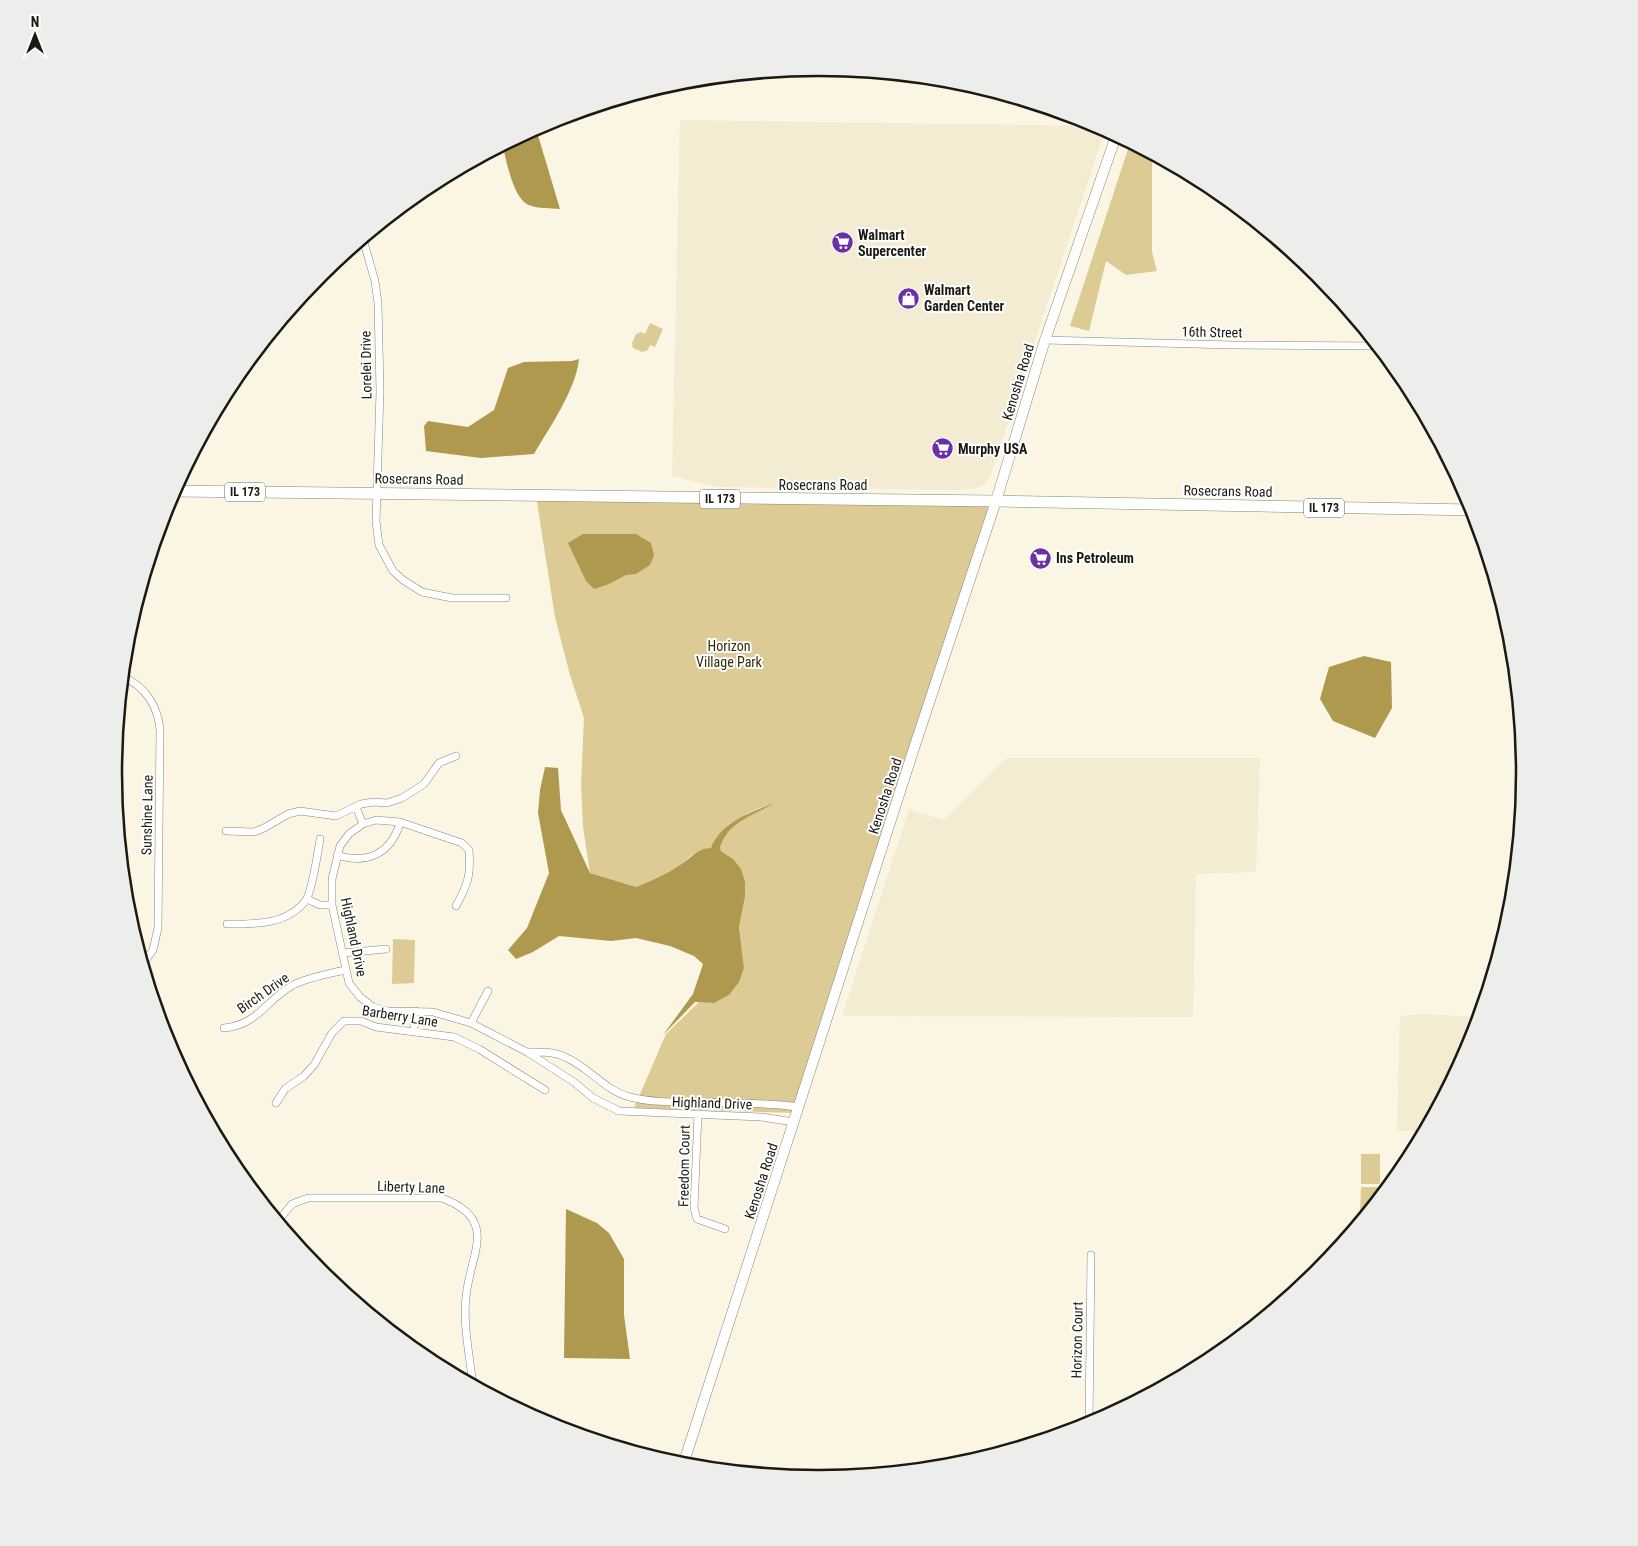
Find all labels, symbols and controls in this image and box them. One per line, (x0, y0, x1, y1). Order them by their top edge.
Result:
north arrow (10, 10, 60, 60)
text: N (31, 14, 39, 30)
place label: Walmart Supercenter (858, 227, 927, 259)
supermarket icon: Walmart Supercenter (830, 231, 854, 255)
place label: Walmart Garden Center (924, 282, 1005, 314)
shop icon: Walmart Garden Center (896, 286, 920, 310)
street label: 16th Street (1181, 323, 1243, 341)
street label: Lorelei Drive (357, 330, 375, 399)
street label: Kenosha Road (999, 342, 1037, 422)
supermarket icon: Murphy USA (930, 437, 954, 461)
place label: Murphy USA (958, 441, 1028, 457)
street label: Rosecrans Road (374, 470, 464, 488)
street label: Rosecrans Road (778, 477, 868, 493)
road number: IL 173 (225, 482, 265, 502)
street label: Rosecrans Road (1183, 482, 1273, 500)
road number: IL 173 (700, 489, 740, 508)
road number: IL 173 (1304, 498, 1344, 518)
supermarket icon: Ins Petroleum (1028, 546, 1052, 570)
place label: Ins Petroleum (1056, 550, 1134, 566)
park label: Horizon Village Park (696, 638, 763, 670)
street label: Kenosha Road (865, 756, 905, 836)
street label: Sunshine Lane (138, 774, 156, 855)
street label: Highland Drive (338, 896, 370, 978)
street label: Birch Drive (234, 969, 292, 1017)
street label: Barberry Lane (361, 1002, 439, 1030)
street label: Highland Drive (672, 1094, 753, 1112)
street label: Freedom Court (675, 1125, 693, 1207)
street label: Kenosha Road (741, 1141, 781, 1221)
street label: Liberty Lane (377, 1178, 446, 1196)
street label: Horizon Court (1068, 1301, 1086, 1379)

